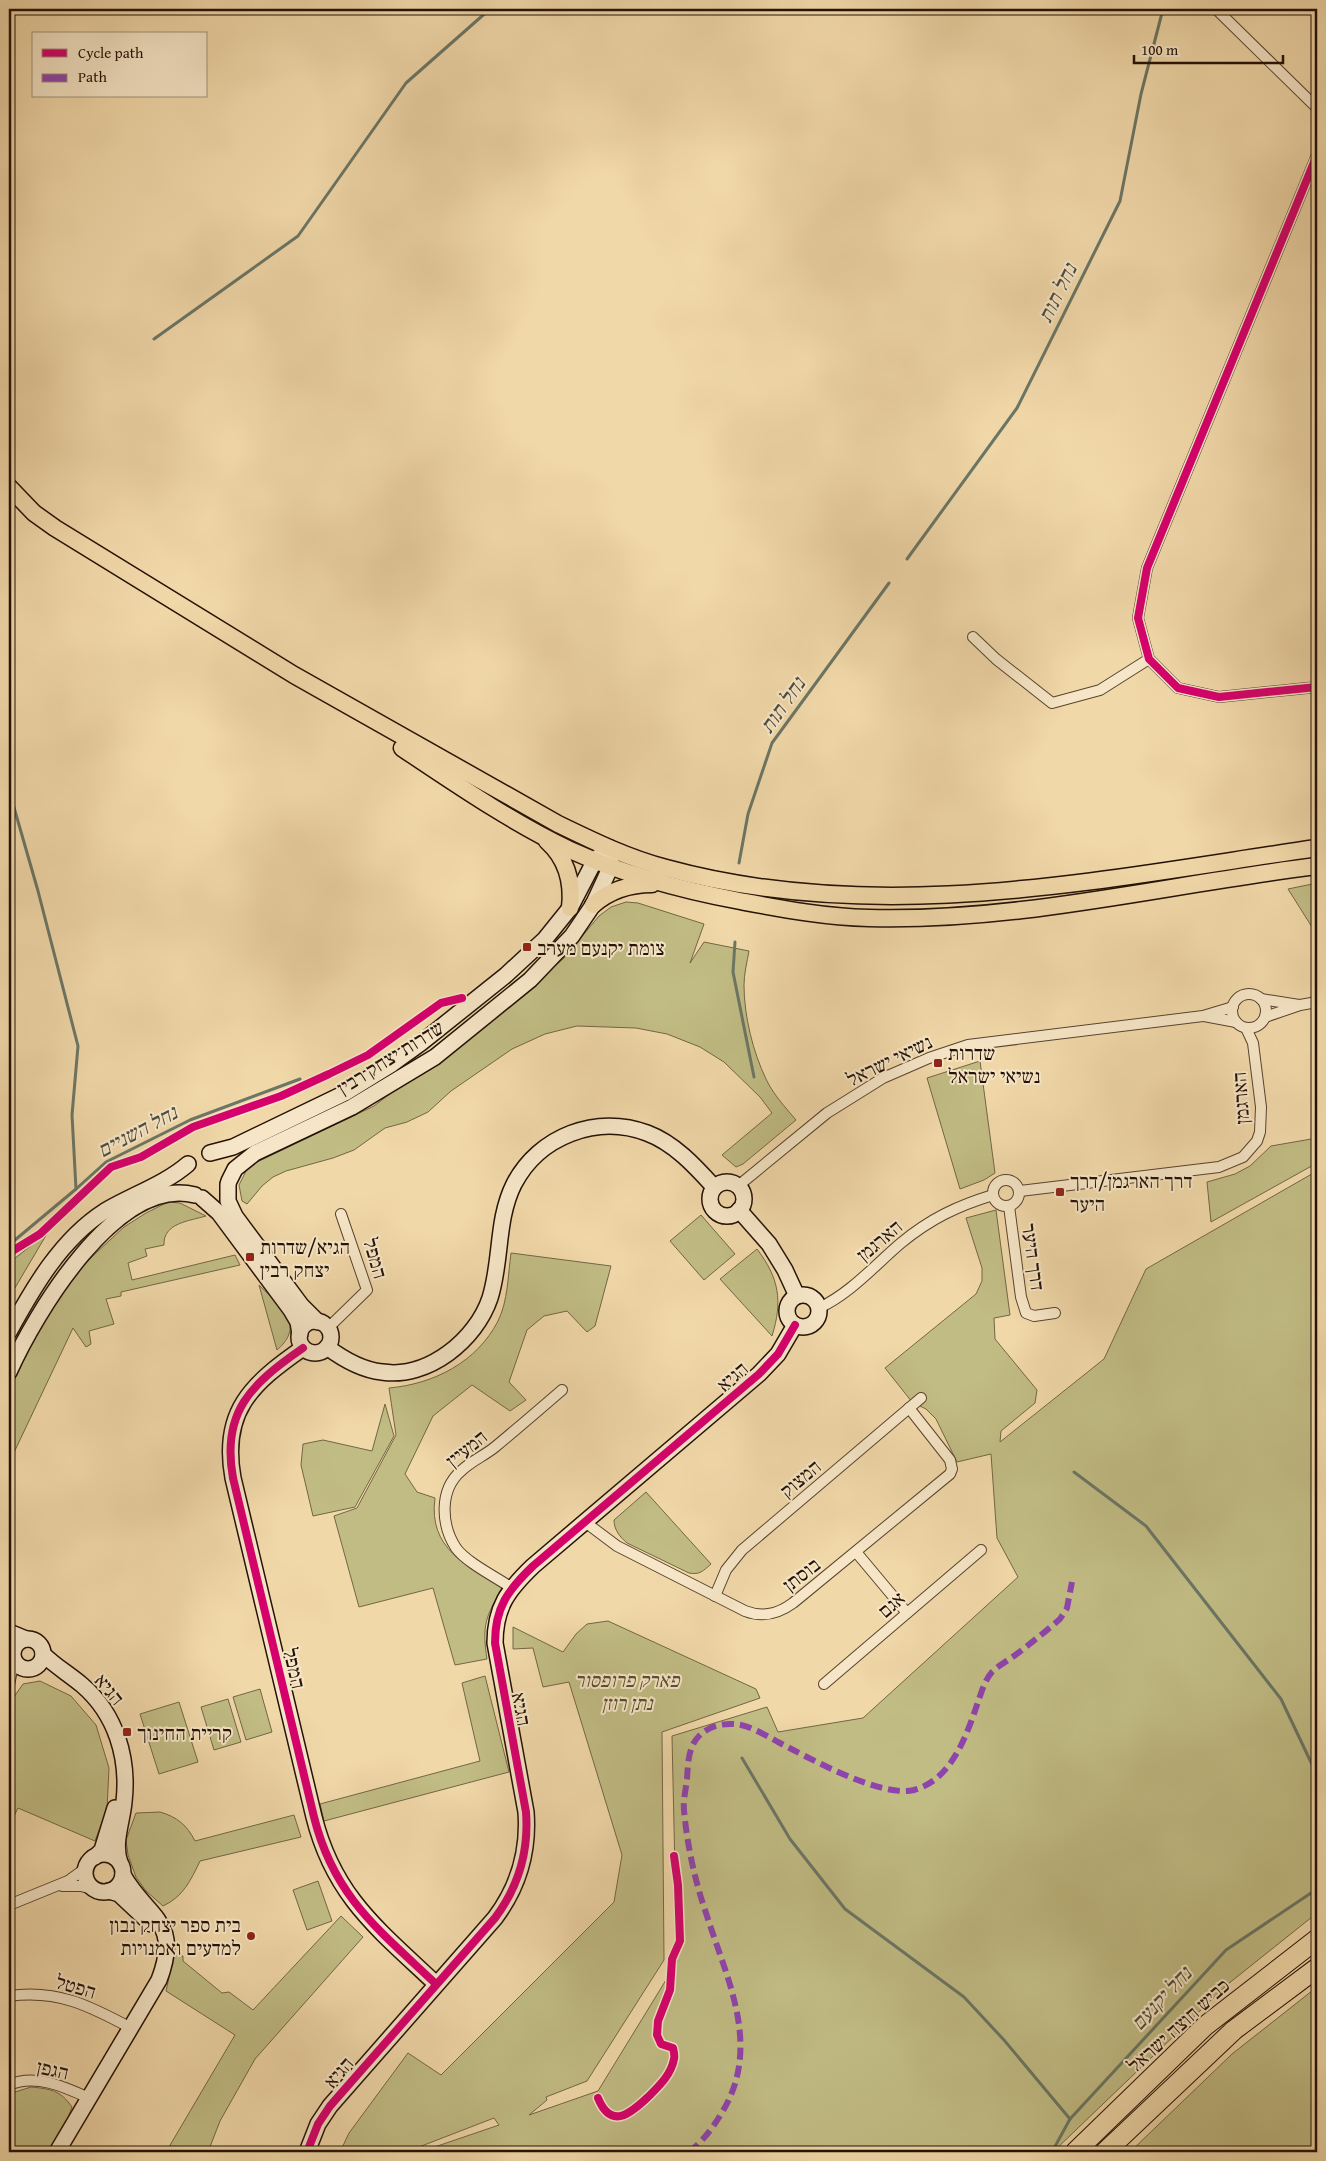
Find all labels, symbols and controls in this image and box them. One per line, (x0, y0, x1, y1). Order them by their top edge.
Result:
legend (32, 32, 208, 98)
scale bar (1134, 32, 1282, 64)
text: 100 m (1141, 39, 1179, 60)
text: Cycle path (78, 42, 144, 63)
text: Path (78, 66, 107, 87)
water label: נחל תות (1029, 256, 1085, 328)
water label: נחל תות (751, 669, 814, 739)
place label: צומת יקנעם מערב (537, 933, 665, 962)
marker: צומת יקנעם מערב (521, 941, 533, 953)
street label: שדרות יצחק רבין (331, 1013, 449, 1101)
street label: נשיאי ישראל (841, 1027, 937, 1093)
place label: שדרות נשיאי ישראל (948, 1038, 1040, 1090)
marker: שדרות נשיאי ישראל (932, 1057, 944, 1069)
street label: הארגמן (1224, 1071, 1256, 1125)
water label: נחל השניים (91, 1096, 184, 1165)
place label: דרך הארגמן/דרך היער (1070, 1166, 1192, 1218)
marker: דרך הארגמן/דרך היער (1054, 1186, 1066, 1198)
street label: הארגמן (850, 1212, 908, 1268)
street label: דרך היער (1015, 1222, 1053, 1292)
place label: הגיא/שדרות יצחק רבין (260, 1232, 350, 1284)
street label: המפל (356, 1234, 396, 1282)
marker: הגיא/שדרות יצחק רבין (244, 1251, 256, 1263)
street label: הגיא (710, 1354, 754, 1398)
street label: המעיין (439, 1422, 493, 1474)
street label: המצוק (773, 1452, 827, 1504)
street label: בוסתן (776, 1550, 826, 1598)
street label: אגם (871, 1584, 911, 1624)
street label: המפל (276, 1645, 314, 1691)
park label: פארק פרופסור נתן רוזן (575, 1665, 680, 1717)
street label: הגיא (88, 1667, 132, 1711)
street label: הגיא (505, 1690, 539, 1728)
place label: קריית החינוך (137, 1718, 232, 1747)
marker: קריית החינוך (121, 1726, 133, 1738)
place label: בית ספר יצחק נבון למדעים ואמנויות (109, 1910, 241, 1962)
marker: בית ספר יצחק נבון למדעים ואמנויות (245, 1930, 257, 1942)
water label: נחל יקנעם (1123, 1958, 1200, 2037)
street label: הפטל (52, 1966, 100, 2006)
street label: כביש חוצה ישראל (1120, 1971, 1236, 2079)
street label: הגיא (316, 2050, 360, 2094)
street label: הגפן (34, 2051, 72, 2087)

